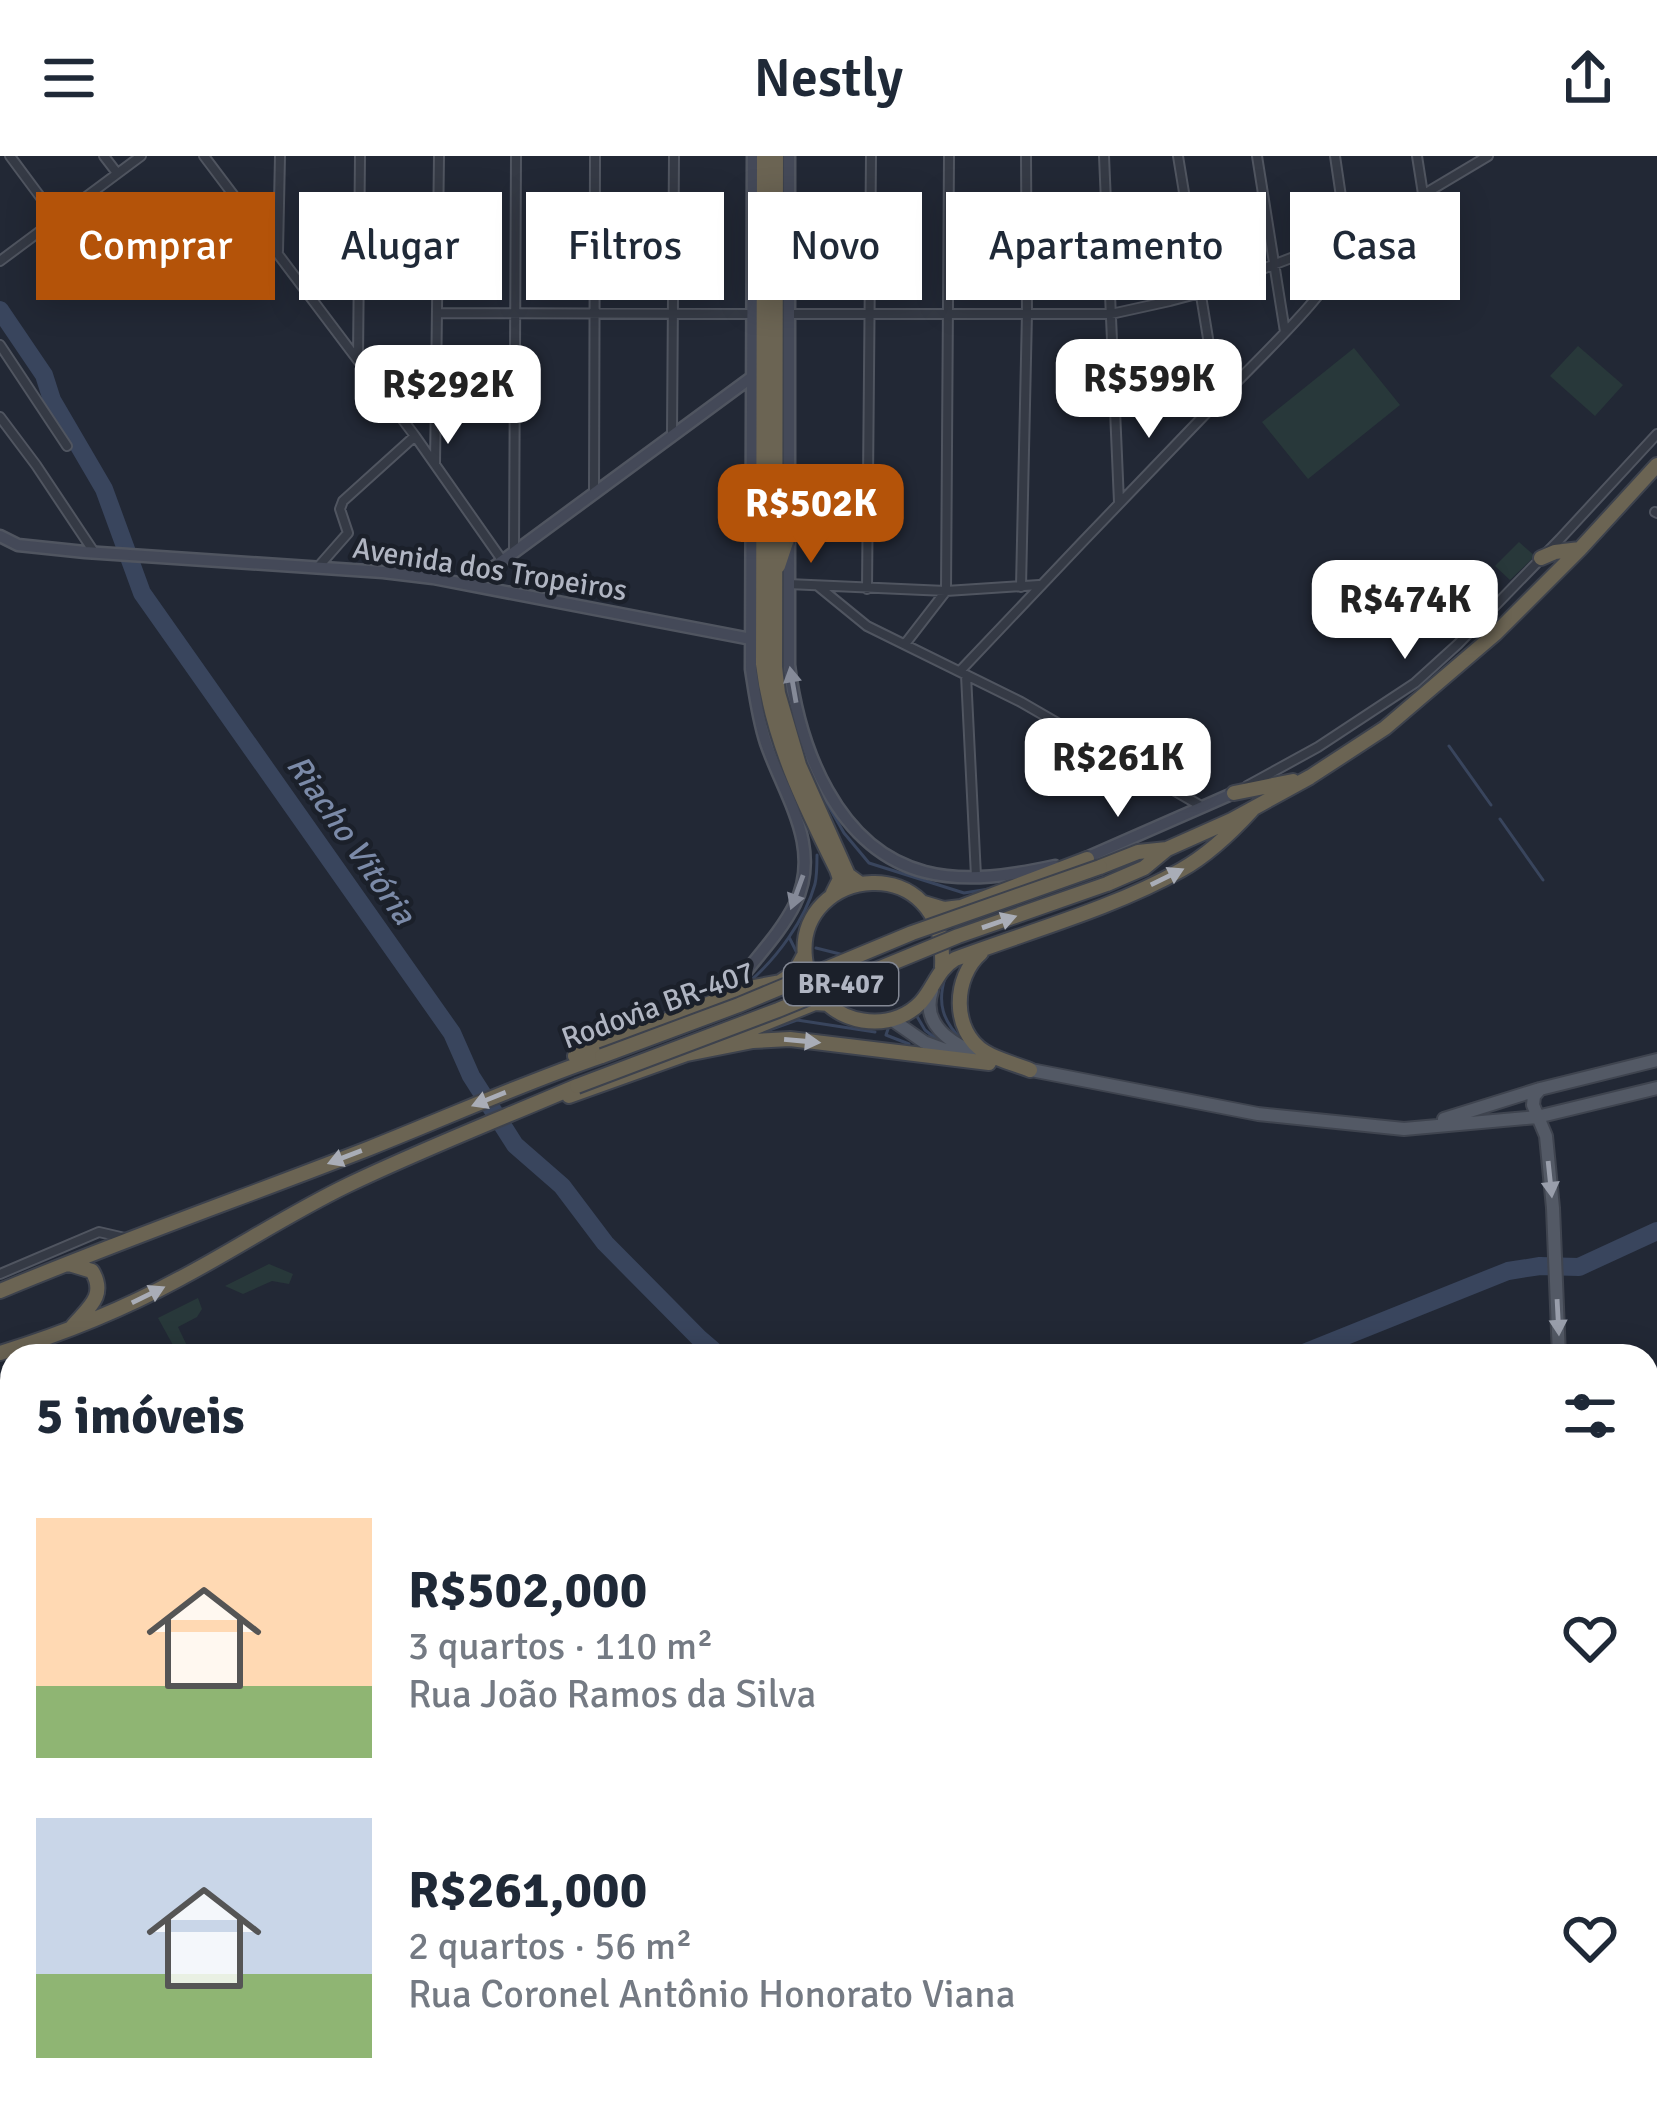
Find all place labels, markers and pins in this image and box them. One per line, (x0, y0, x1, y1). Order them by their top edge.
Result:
pin: R$599K (1051, 339, 1247, 441)
pin: R$292K (350, 345, 546, 447)
pin: R$502K (713, 464, 909, 566)
pin: R$474K (1307, 560, 1503, 662)
pin: R$261K (1020, 718, 1216, 820)

